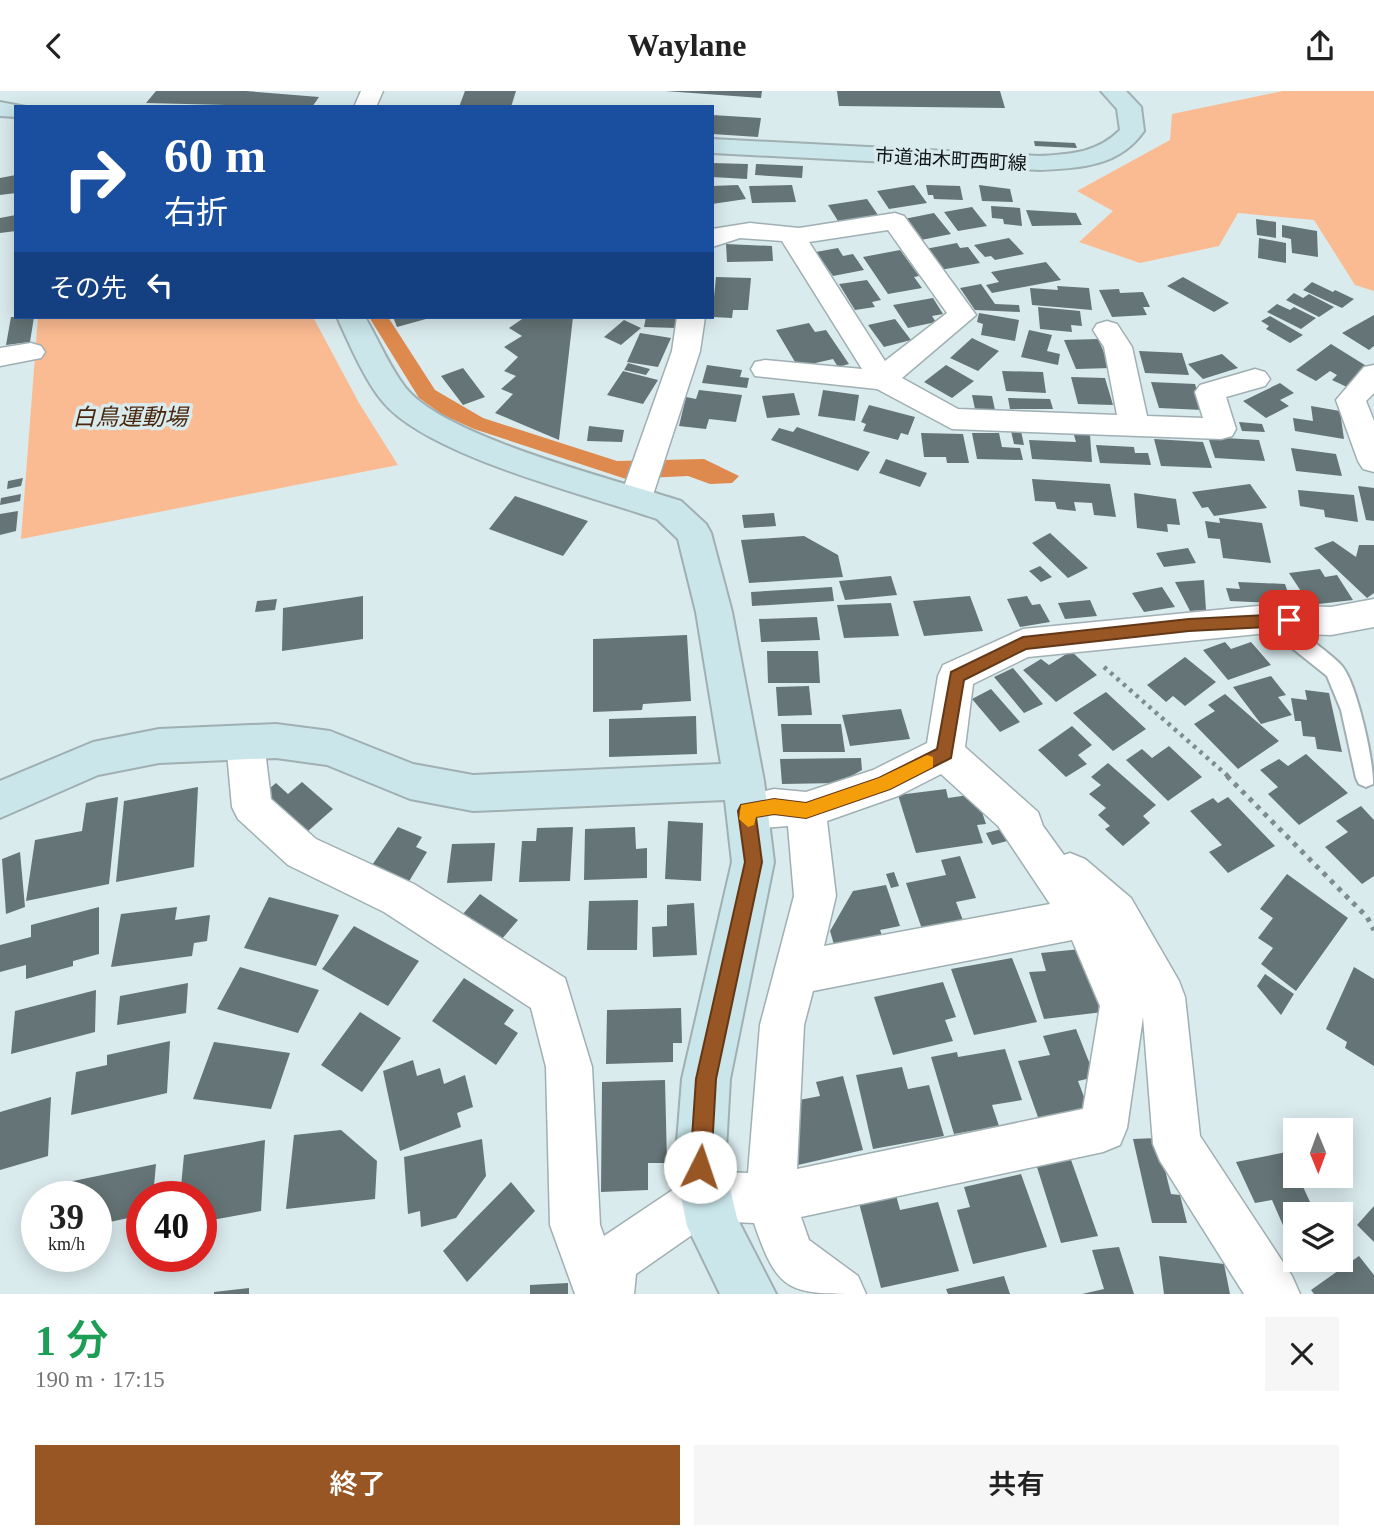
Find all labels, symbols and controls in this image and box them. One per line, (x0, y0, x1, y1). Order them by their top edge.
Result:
icon: back (35, 27, 73, 65)
text: Waylane (627, 27, 747, 63)
icon: share (1301, 27, 1339, 65)
text: 60 m (164, 128, 266, 183)
icon: right (49, 133, 140, 224)
street label: 市道油木町西町線 (875, 145, 1027, 174)
text: 右折 (164, 194, 228, 230)
icon: left (141, 266, 179, 304)
text: その先 (49, 274, 127, 303)
park label: 白鳥運動場 (73, 405, 191, 430)
pin (1259, 590, 1319, 650)
icon: arrive (1270, 601, 1308, 639)
north arrow (1283, 1118, 1353, 1188)
map controls (1283, 1118, 1353, 1272)
position arrow (663, 1130, 737, 1204)
speed limit sign: 40 (126, 1181, 217, 1272)
text: 39 (49, 1198, 84, 1237)
button: layers (1283, 1202, 1353, 1272)
text: km/h (48, 1234, 85, 1254)
button: close (1265, 1317, 1339, 1391)
text: 1 分 (35, 1318, 109, 1364)
text: 190 m · 17:15 (35, 1367, 165, 1392)
button: 終了 (35, 1445, 680, 1525)
button: 共有 (694, 1445, 1339, 1525)

